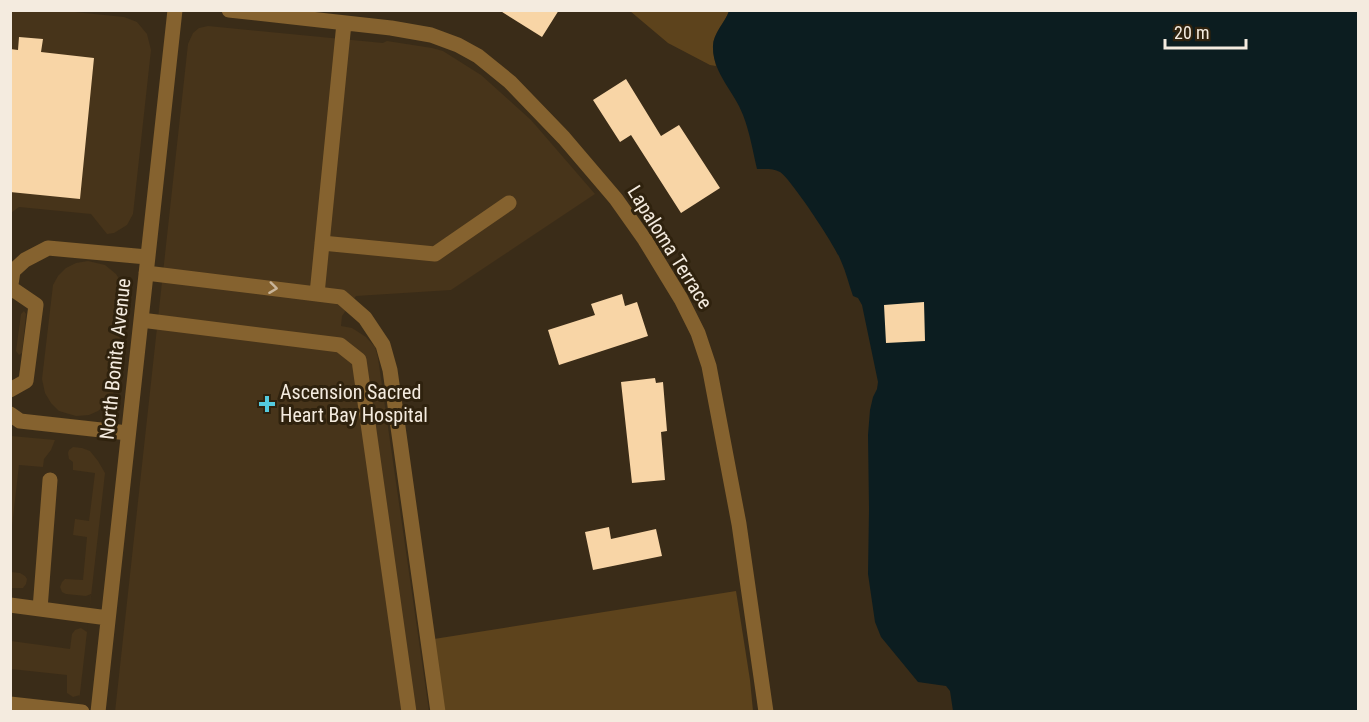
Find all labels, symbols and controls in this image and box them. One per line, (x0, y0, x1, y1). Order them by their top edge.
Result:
scale bar (1165, 12, 1246, 50)
text: 20 m (1174, 22, 1209, 43)
street label: Lapaloma Terrace (623, 181, 717, 313)
street label: North Bonita Avenue (95, 277, 135, 441)
one-way arrow (268, 282, 277, 294)
place label: Ascension Sacred Heart Bay Hospital (280, 380, 428, 427)
marker: Ascension Sacred Heart Bay Hospital (258, 395, 276, 413)

